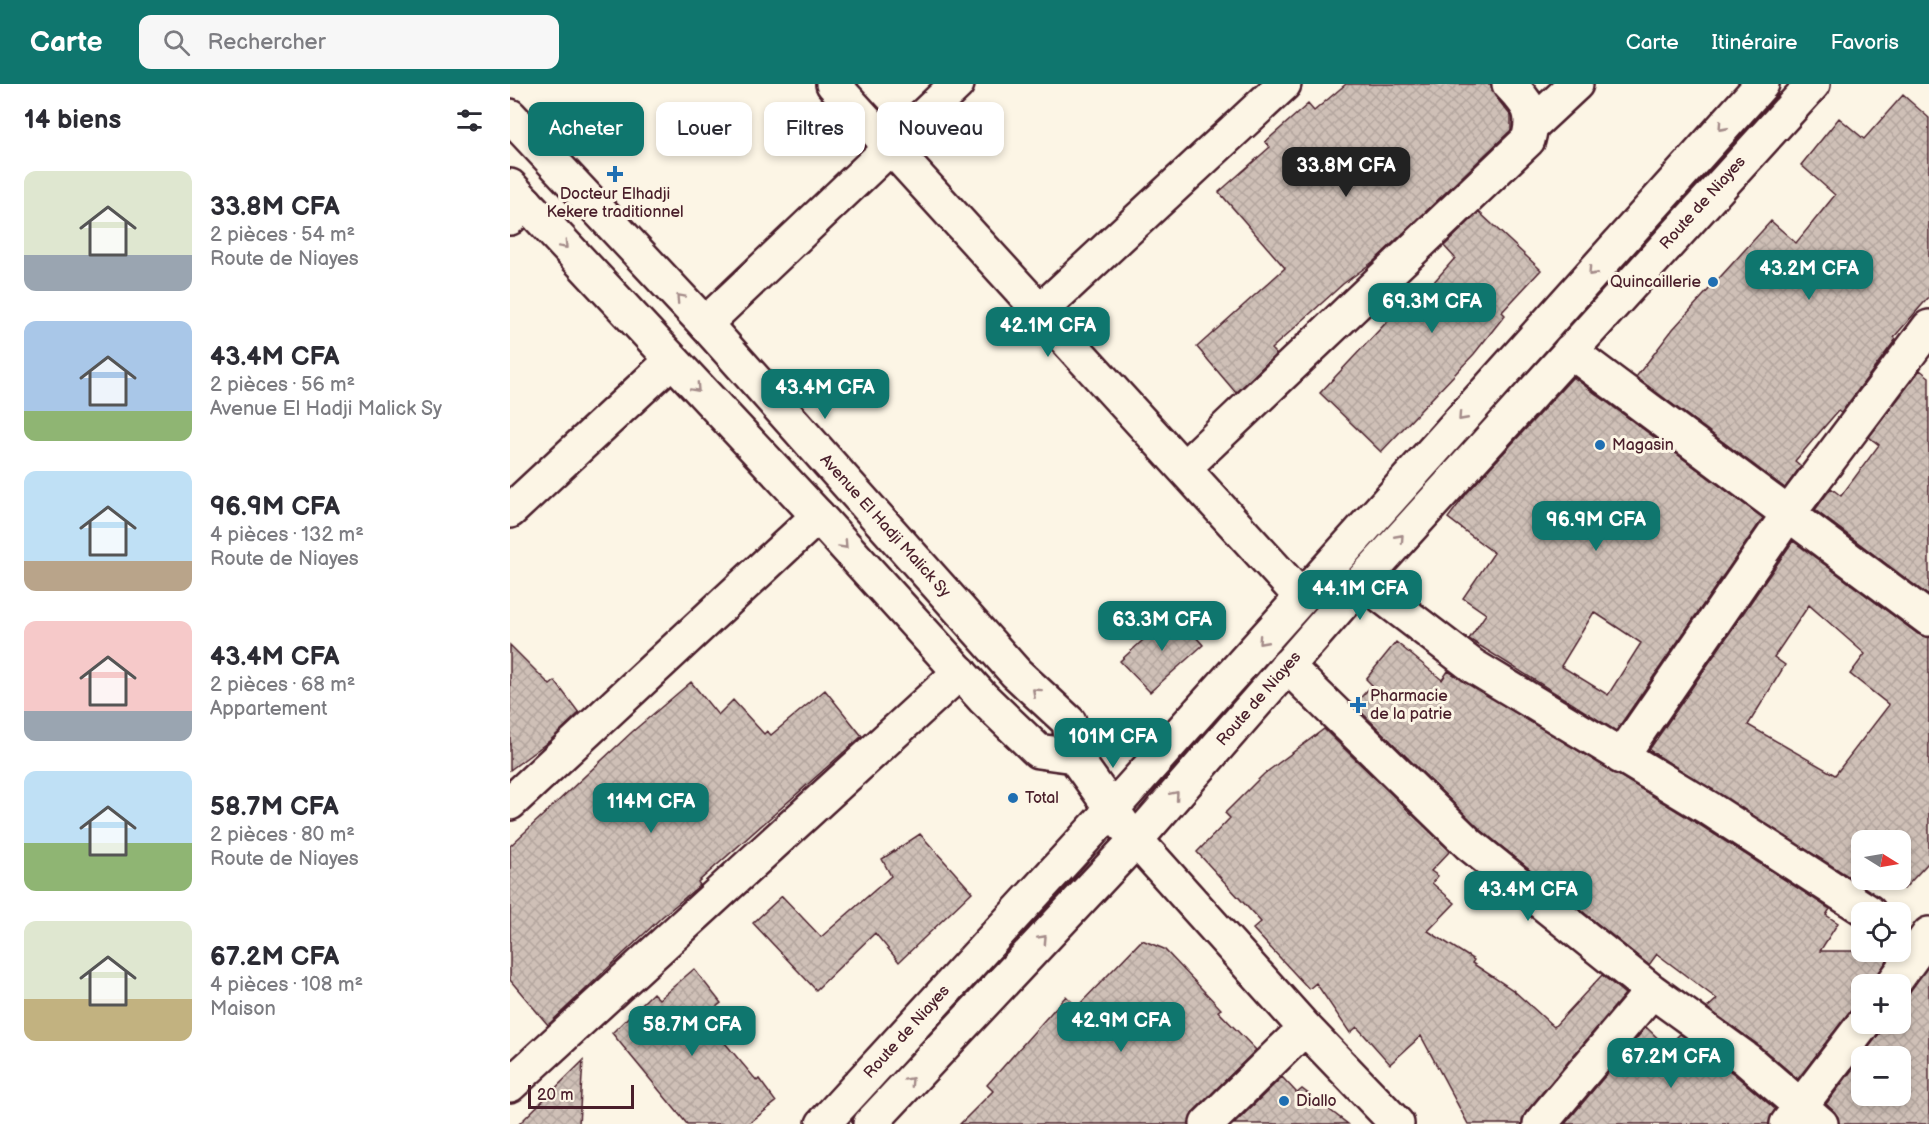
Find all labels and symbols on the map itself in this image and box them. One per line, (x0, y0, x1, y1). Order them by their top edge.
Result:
one-way arrow (1719, 120, 1730, 131)
pin: 33.8M CFA (1277, 147, 1415, 198)
street label: Route de Niayes (1656, 152, 1750, 254)
marker: Docteur Elhadji Kekere traditionnel (606, 165, 624, 183)
place label: Docteur Elhadji Kekere traditionnel (546, 185, 684, 222)
one-way arrow (557, 238, 568, 248)
pin: 43.2M CFA (1740, 250, 1878, 301)
one-way arrow (1588, 265, 1599, 276)
place label: Quincaillerie (1610, 273, 1702, 292)
marker: Quincaillerie (1706, 275, 1720, 289)
pin: 69.3M CFA (1363, 283, 1501, 334)
one-way arrow (676, 294, 687, 304)
pin: 42.1M CFA (979, 307, 1117, 358)
pin: 43.4M CFA (756, 369, 894, 420)
one-way arrow (689, 381, 700, 391)
one-way arrow (1458, 411, 1469, 421)
place label: Magasin (1612, 436, 1674, 455)
marker: Magasin (1593, 438, 1607, 452)
street label: Avenue El Hadji Malick Sy (816, 451, 955, 602)
pin: 96.9M CFA (1527, 501, 1665, 552)
one-way arrow (1393, 534, 1404, 544)
one-way arrow (837, 538, 848, 549)
pin: 44.1M CFA (1291, 570, 1429, 621)
pin: 63.3M CFA (1093, 601, 1231, 652)
one-way arrow (1258, 634, 1269, 645)
street label: Route de Niayes (1213, 648, 1305, 750)
place label: Pharmacie de la patrie (1370, 687, 1453, 724)
one-way arrow (1032, 688, 1043, 699)
marker: Pharmacie de la patrie (1351, 698, 1365, 712)
pin: 101M CFA (1051, 718, 1175, 769)
pin: 114M CFA (589, 783, 713, 834)
place label: Total (1025, 789, 1059, 808)
marker: Total (1006, 791, 1020, 805)
one-way arrow (1168, 791, 1179, 802)
north arrow (1851, 830, 1911, 890)
pin: 43.4M CFA (1459, 871, 1597, 922)
one-way arrow (1036, 935, 1047, 945)
street label: Route de Niayes (860, 981, 954, 1083)
pin: 42.9M CFA (1052, 1002, 1190, 1053)
pin: 58.7M CFA (623, 1006, 761, 1057)
pin: 67.2M CFA (1602, 1038, 1740, 1089)
one-way arrow (903, 1078, 914, 1088)
scale bar (528, 1082, 634, 1110)
place label: Diallo (1296, 1092, 1337, 1111)
marker: Diallo (1277, 1094, 1291, 1108)

